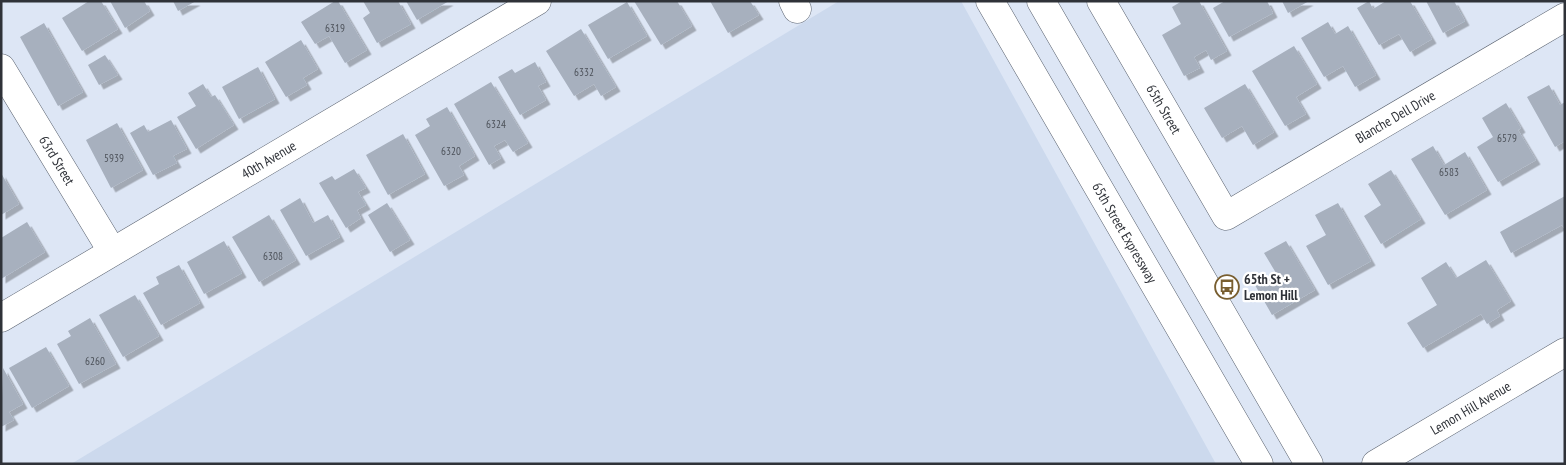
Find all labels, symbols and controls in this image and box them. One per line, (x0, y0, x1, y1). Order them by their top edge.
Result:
house number: 6319 (325, 21, 345, 35)
house number: 6332 (574, 65, 594, 79)
street label: 65th Street (1142, 81, 1185, 137)
street label: Blanche Dell Drive (1352, 86, 1439, 147)
house number: 6324 (486, 117, 506, 131)
house number: 6579 (1497, 131, 1517, 145)
street label: 63rd Street (35, 132, 79, 188)
street label: 40th Avenue (238, 136, 300, 183)
house number: 6320 (441, 144, 461, 158)
house number: 5939 (104, 151, 124, 165)
house number: 6583 (1439, 165, 1459, 179)
street label: 65th Street Expressway (1088, 179, 1161, 287)
house number: 6308 (263, 249, 283, 263)
place label: 65th St + Lemon Hill (1244, 270, 1298, 304)
bus stop icon: 65th St + Lemon Hill (1214, 274, 1240, 300)
house number: 6260 (85, 354, 105, 368)
street label: Lemon Hill Avenue (1427, 377, 1514, 439)

